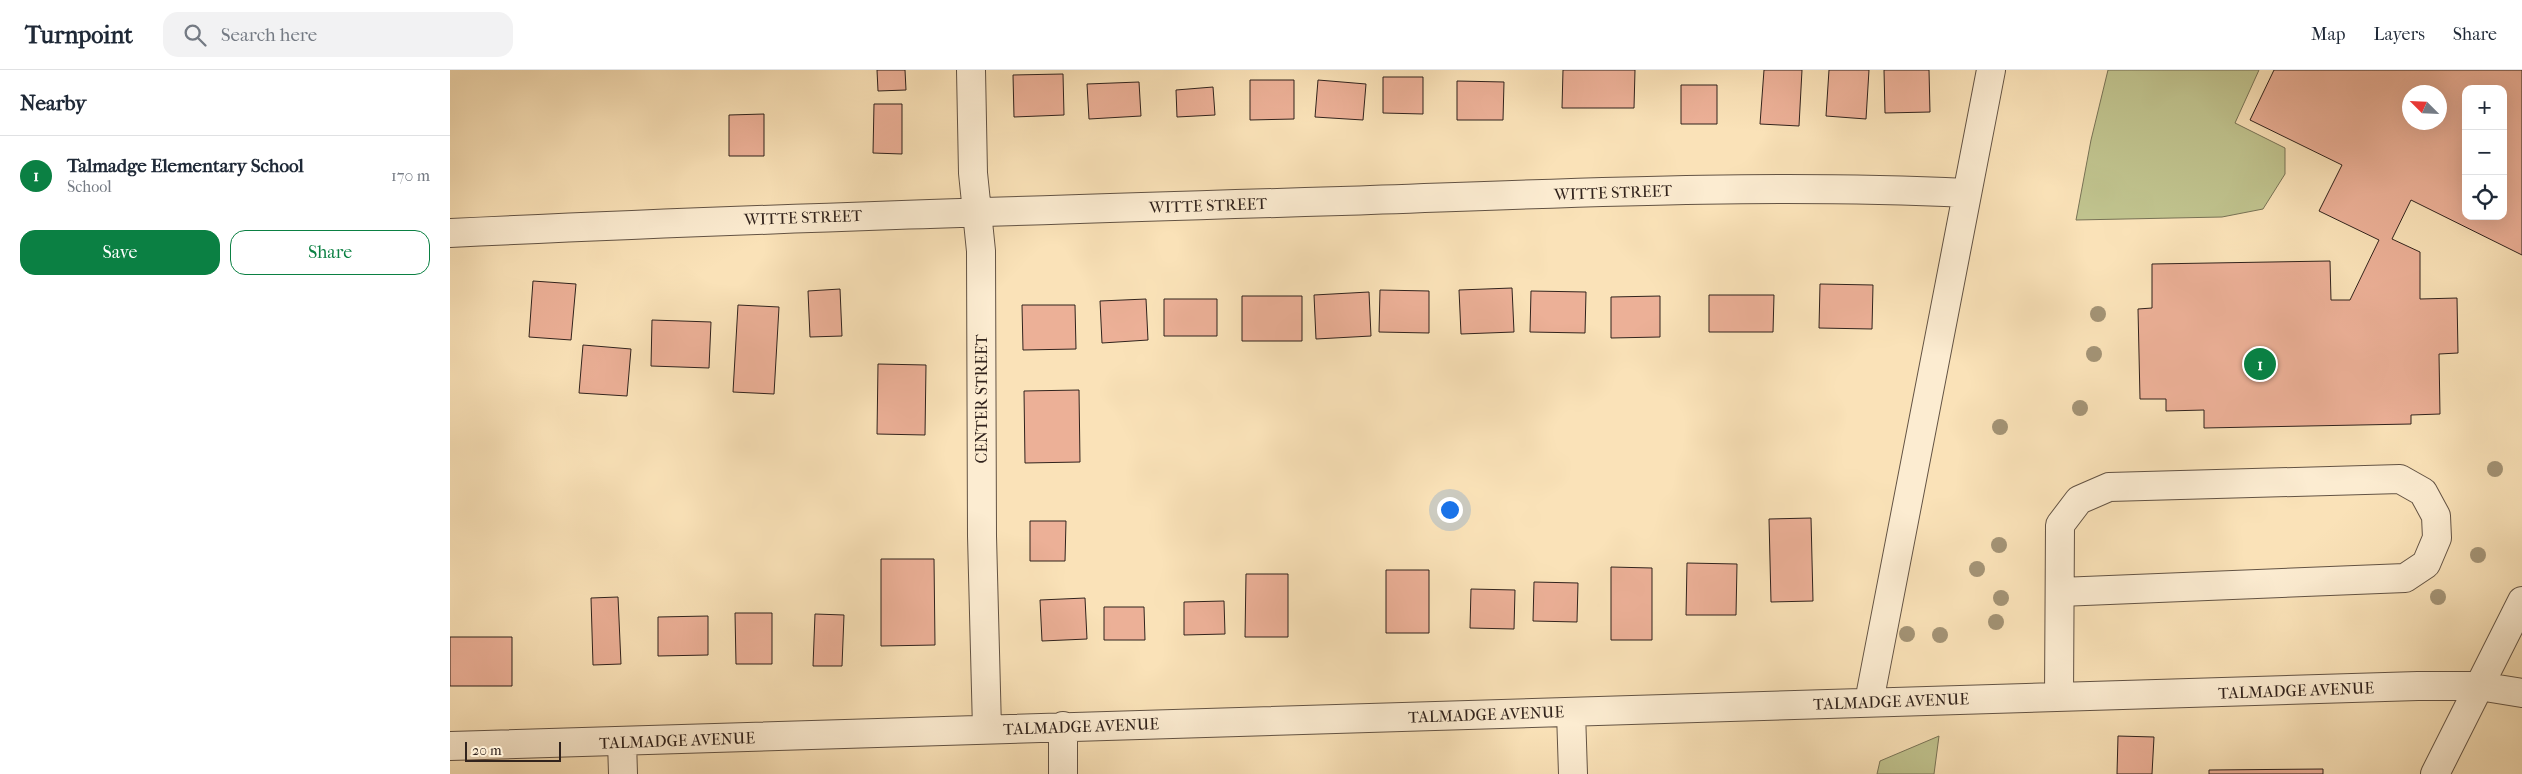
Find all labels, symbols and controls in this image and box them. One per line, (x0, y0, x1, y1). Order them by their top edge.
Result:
search box (163, 12, 513, 57)
text: Turnpoint (25, 21, 133, 49)
icon: search (181, 21, 209, 49)
text: Search here (221, 24, 317, 46)
text: Map (2311, 24, 2345, 45)
text: Layers (2373, 24, 2425, 45)
text: Share (2453, 24, 2497, 45)
north arrow (2402, 85, 2447, 130)
map controls (2462, 85, 2507, 220)
button: + (2462, 85, 2507, 130)
text: Nearby (20, 91, 86, 115)
button: − (2462, 130, 2507, 175)
text: Talmadge Elementary School (67, 155, 304, 177)
text: 1 (33, 166, 39, 185)
text: 170 m (391, 166, 430, 185)
button: locate (2462, 175, 2507, 220)
text: School (67, 177, 112, 196)
street label: WITTE STREET (1553, 181, 1673, 204)
street label: WITTE STREET (1148, 194, 1268, 217)
street label: WITTE STREET (743, 206, 863, 229)
button: Save (20, 230, 220, 275)
button: Share (230, 230, 430, 275)
street label: CENTER STREET (972, 334, 991, 464)
pin: 1 (2244, 345, 2276, 383)
your location (1437, 497, 1463, 523)
street label: TALMADGE AVENUE (2218, 678, 2375, 703)
street label: TALMADGE AVENUE (1813, 689, 1970, 714)
street label: TALMADGE AVENUE (1408, 702, 1565, 727)
street label: TALMADGE AVENUE (1003, 714, 1160, 739)
street label: TALMADGE AVENUE (599, 728, 756, 753)
scale bar (465, 739, 561, 762)
text: 20 m (472, 742, 502, 759)

